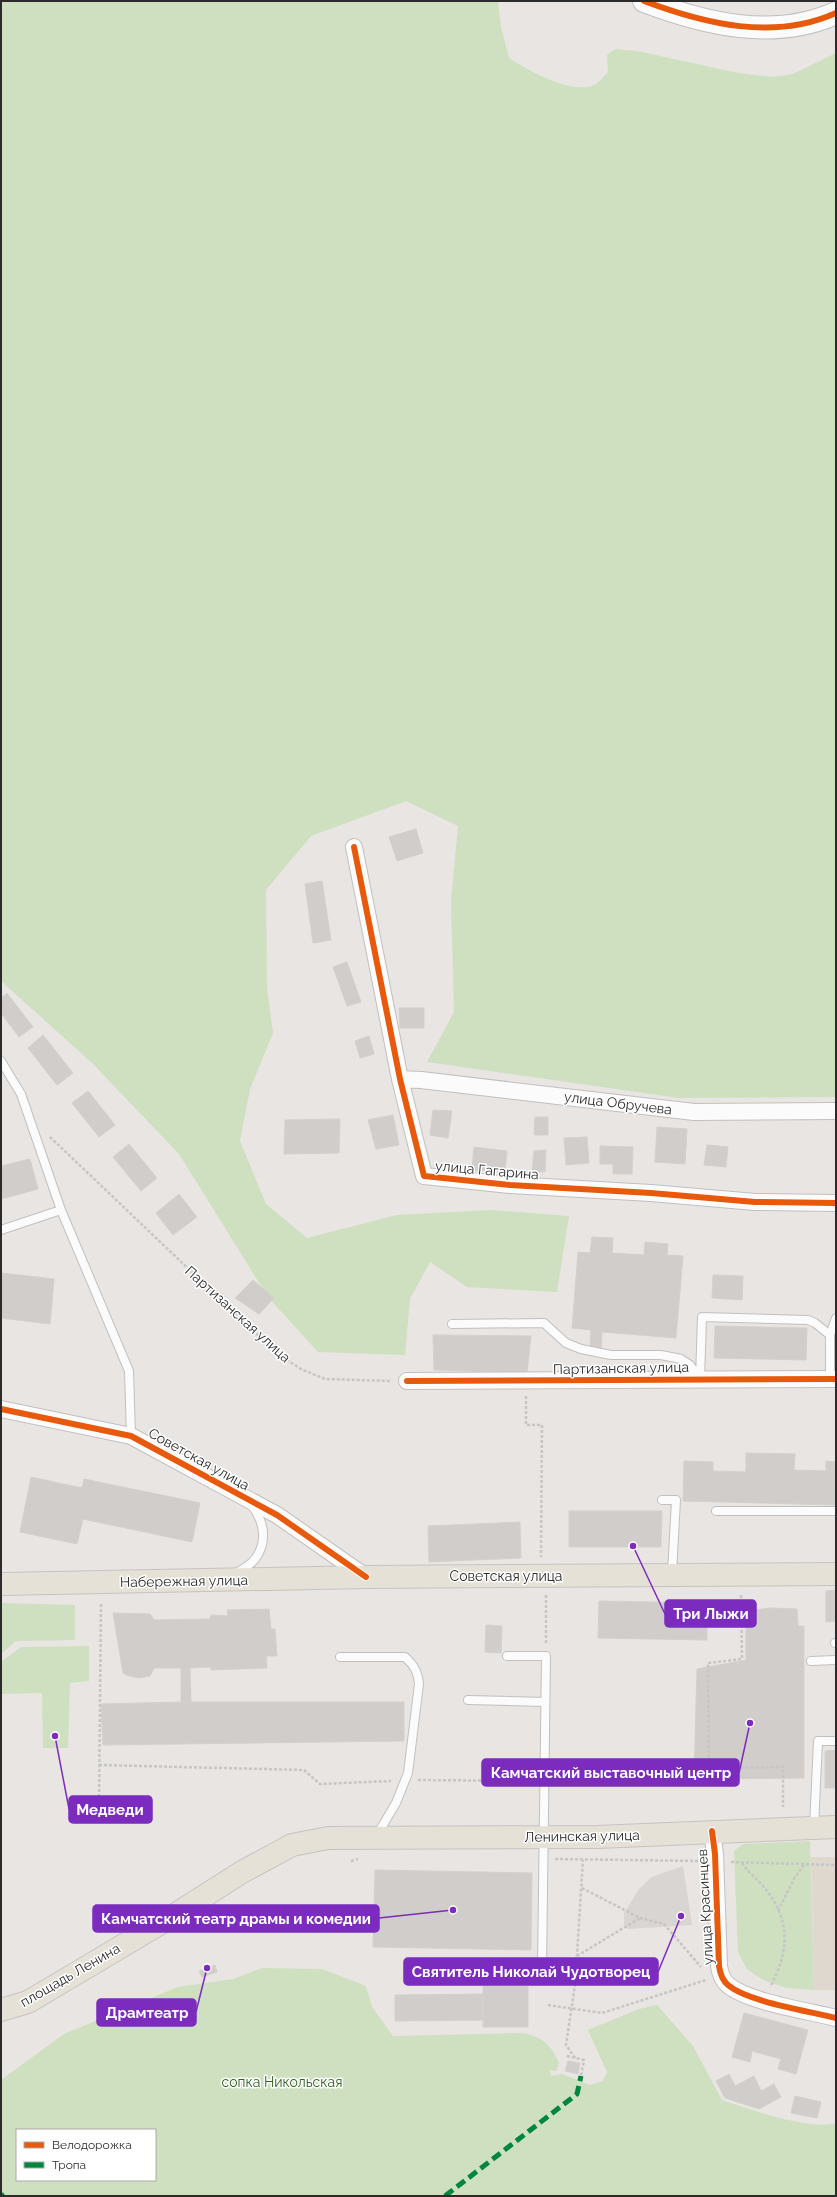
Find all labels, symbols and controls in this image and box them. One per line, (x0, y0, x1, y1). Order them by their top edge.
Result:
street label: улица Обручева (563, 1088, 673, 1118)
street label: улица Гагарина (434, 1157, 540, 1183)
street label: Партизанская улица (182, 1263, 294, 1365)
street label: Партизанская улица (553, 1359, 689, 1377)
street label: Советская улица (146, 1425, 252, 1493)
street label: Советская улица (450, 1568, 562, 1584)
street label: Набережная улица (120, 1572, 248, 1590)
callout: Три Лыжи (665, 1600, 756, 1627)
text: Три Лыжи (673, 1605, 749, 1623)
callout: Камчатский выставочный центр (482, 1759, 739, 1786)
text: Камчатский выставочный центр (491, 1764, 732, 1782)
callout: Медведи (69, 1796, 152, 1823)
text: Медведи (76, 1801, 144, 1819)
street label: Ленинская улица (524, 1827, 640, 1845)
street label: улица Красинцев (694, 1849, 716, 1965)
callout: Камчатский театр драмы и комедии (93, 1905, 379, 1932)
text: Камчатский театр драмы и комедии (101, 1910, 371, 1928)
street label: площадь Ленина (17, 1940, 123, 2010)
callout: Святитель Николай Чудотворец (404, 1958, 658, 1985)
text: Святитель Николай Чудотворец (412, 1963, 650, 1981)
callout: Драмтеатр (97, 1999, 196, 2026)
text: Драмтеатр (106, 2004, 189, 2022)
park label: сопка Никольская (222, 2074, 342, 2090)
legend (16, 2129, 156, 2181)
text: Велодорожка (52, 2138, 132, 2152)
text: Тропа (52, 2158, 86, 2172)

